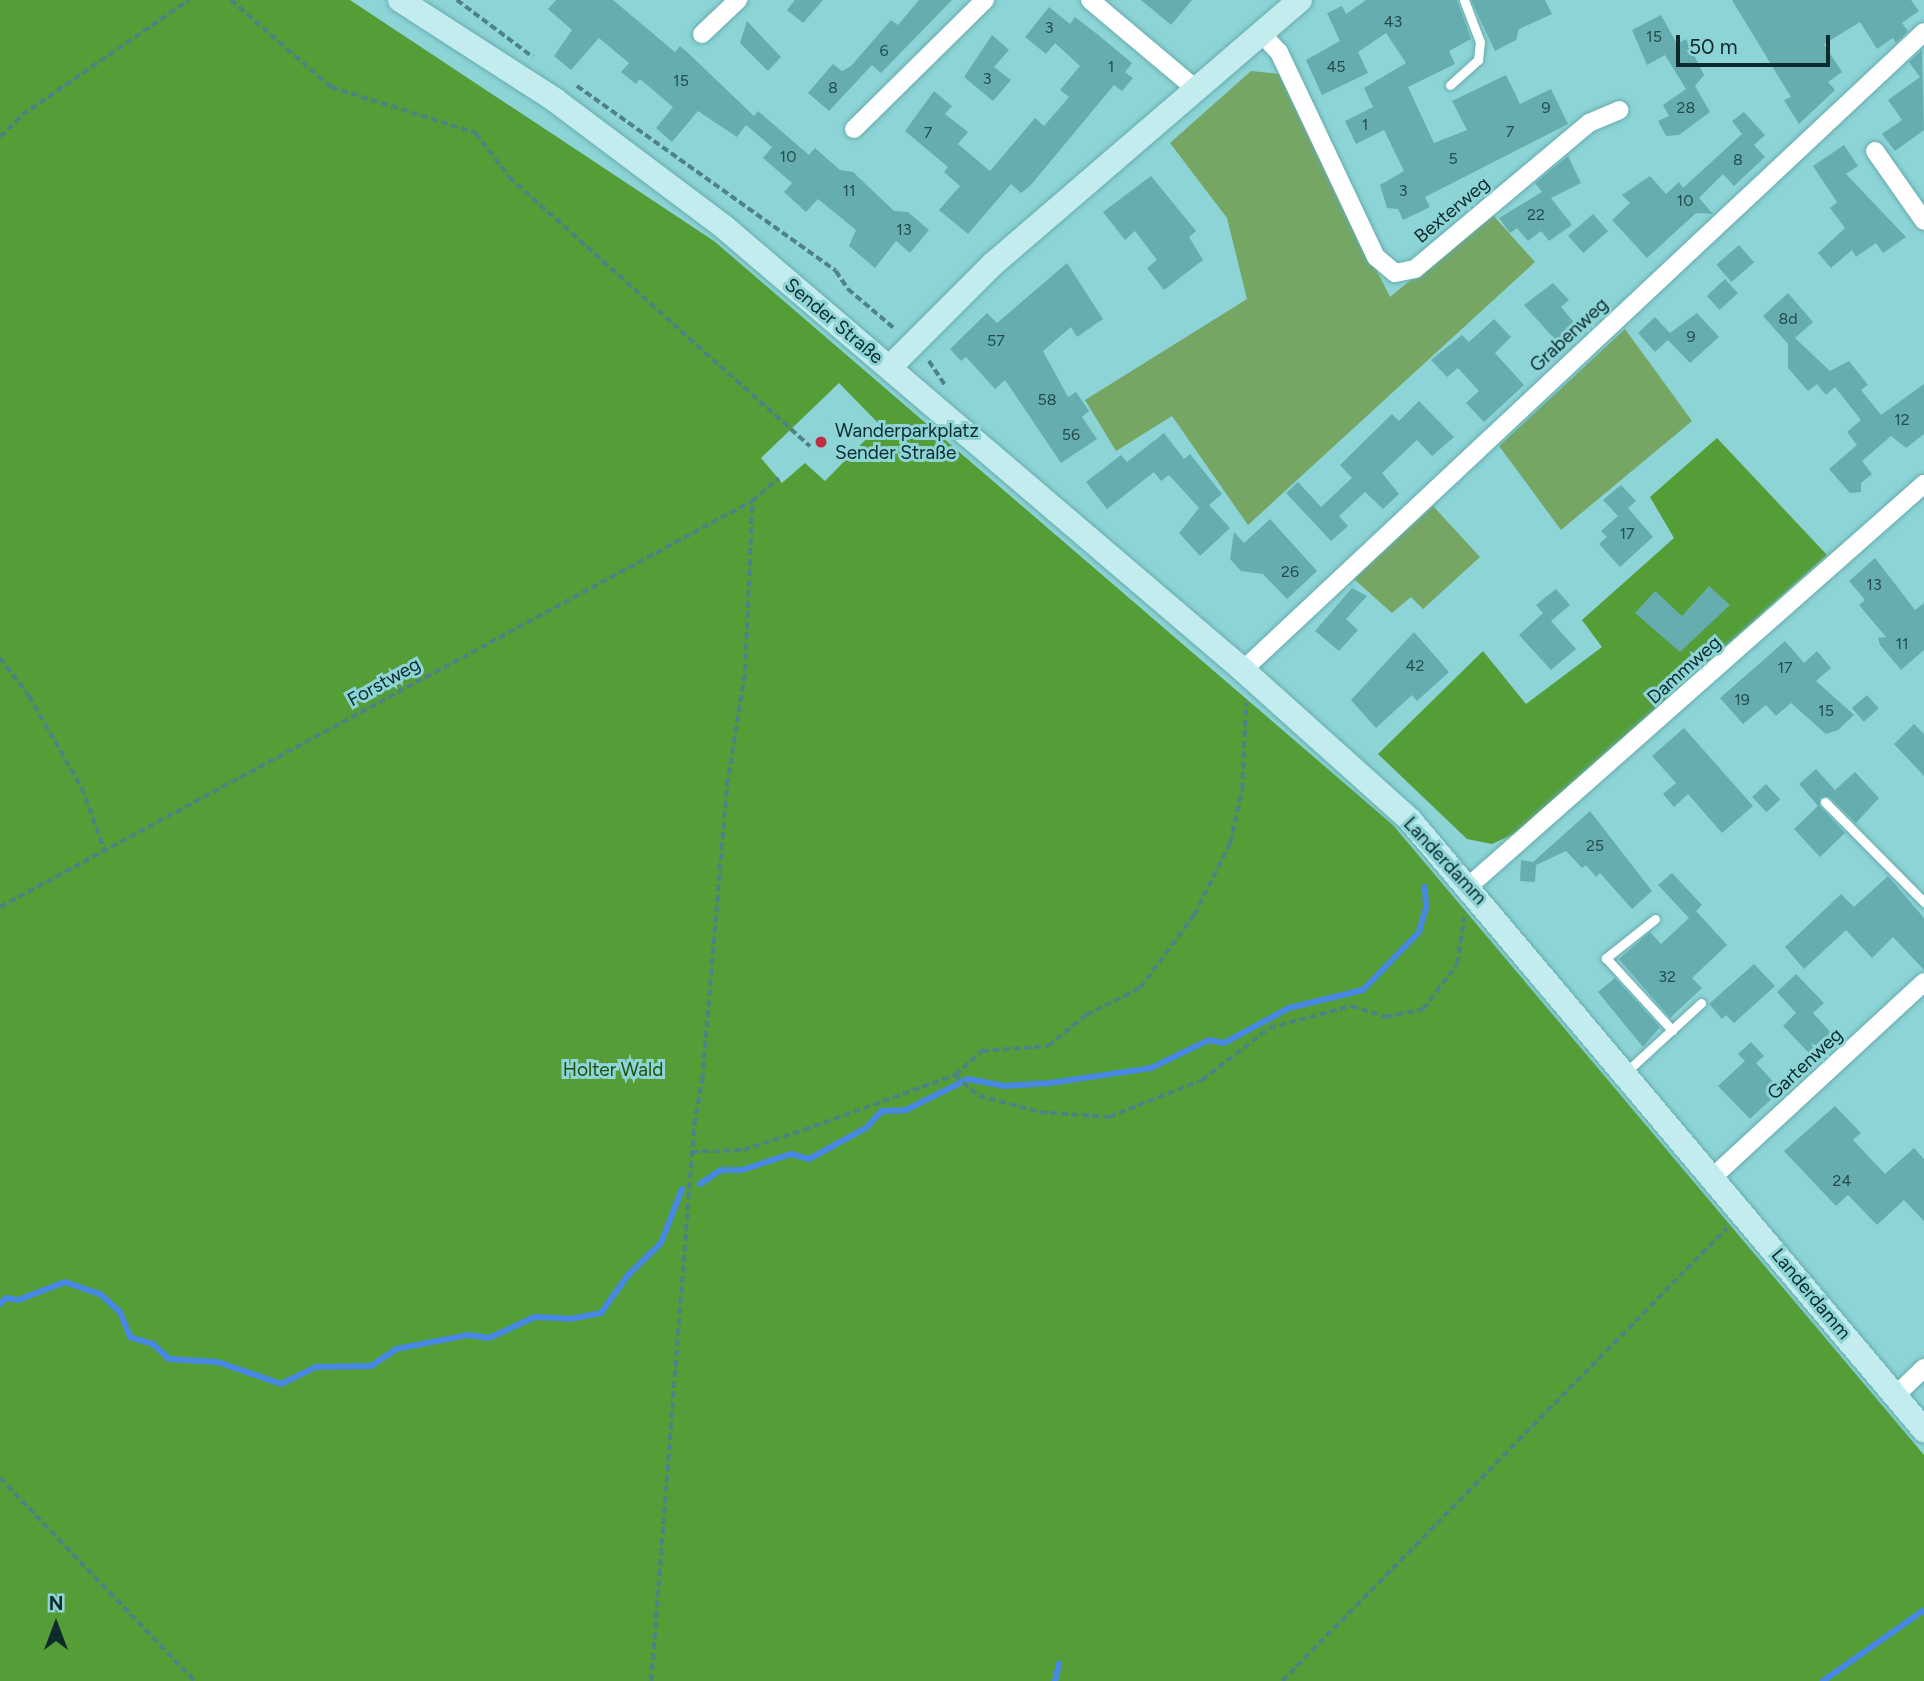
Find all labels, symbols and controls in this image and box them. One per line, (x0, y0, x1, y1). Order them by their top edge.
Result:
house number: 43 (1384, 12, 1402, 32)
house number: 3 (1045, 18, 1053, 38)
scale bar (1679, 21, 1833, 65)
house number: 15 (1646, 27, 1662, 47)
text: 50 m (1689, 34, 1738, 59)
house number: 6 (879, 41, 889, 61)
house number: 1 (1108, 57, 1114, 77)
house number: 45 (1326, 57, 1346, 77)
house number: 3 (983, 69, 991, 89)
house number: 15 (673, 71, 689, 91)
house number: 8 (828, 78, 838, 98)
house number: 9 (1541, 98, 1551, 118)
house number: 28 (1677, 98, 1695, 118)
house number: 1 (1362, 115, 1368, 135)
house number: 7 (1506, 122, 1514, 142)
house number: 7 (924, 123, 932, 143)
house number: 10 (780, 147, 796, 167)
house number: 5 (1448, 149, 1458, 169)
house number: 8 (1733, 150, 1743, 170)
street label: Bexterweg (1410, 172, 1494, 248)
house number: 11 (842, 181, 856, 201)
house number: 3 (1399, 181, 1407, 201)
house number: 10 (1677, 191, 1693, 211)
house number: 22 (1527, 205, 1545, 225)
house number: 13 (896, 220, 912, 240)
street label: Sender Straße (780, 273, 888, 369)
street label: Grabenweg (1525, 293, 1613, 377)
house number: 8d (1778, 309, 1798, 329)
house number: 9 (1686, 327, 1696, 347)
house number: 57 (987, 331, 1005, 351)
house number: 58 (1037, 390, 1057, 410)
house number: 12 (1894, 410, 1910, 430)
place label: Wanderparkplatz Sender Straße (835, 420, 979, 464)
house number: 56 (1062, 425, 1080, 445)
marker: Wanderparkplatz Sender Straße (813, 434, 829, 450)
house number: 17 (1619, 524, 1635, 544)
house number: 26 (1281, 562, 1299, 582)
house number: 13 (1866, 575, 1882, 595)
street label: Dammweg (1642, 631, 1726, 709)
house number: 11 (1895, 634, 1909, 654)
street label: Forstweg (344, 653, 424, 711)
house number: 42 (1406, 656, 1424, 676)
house number: 17 (1777, 658, 1793, 678)
house number: 19 (1734, 690, 1750, 710)
house number: 15 (1818, 701, 1834, 721)
street label: Landerdamm (1399, 813, 1491, 909)
house number: 25 (1586, 836, 1604, 856)
house number: 32 (1658, 967, 1676, 987)
street label: Gartenweg (1763, 1023, 1847, 1105)
park label: Holter Wald (563, 1059, 663, 1081)
house number: 24 (1833, 1171, 1851, 1191)
street label: Landerdamm (1767, 1244, 1855, 1344)
north arrow (21, 1590, 91, 1660)
text: N (49, 1592, 63, 1615)

